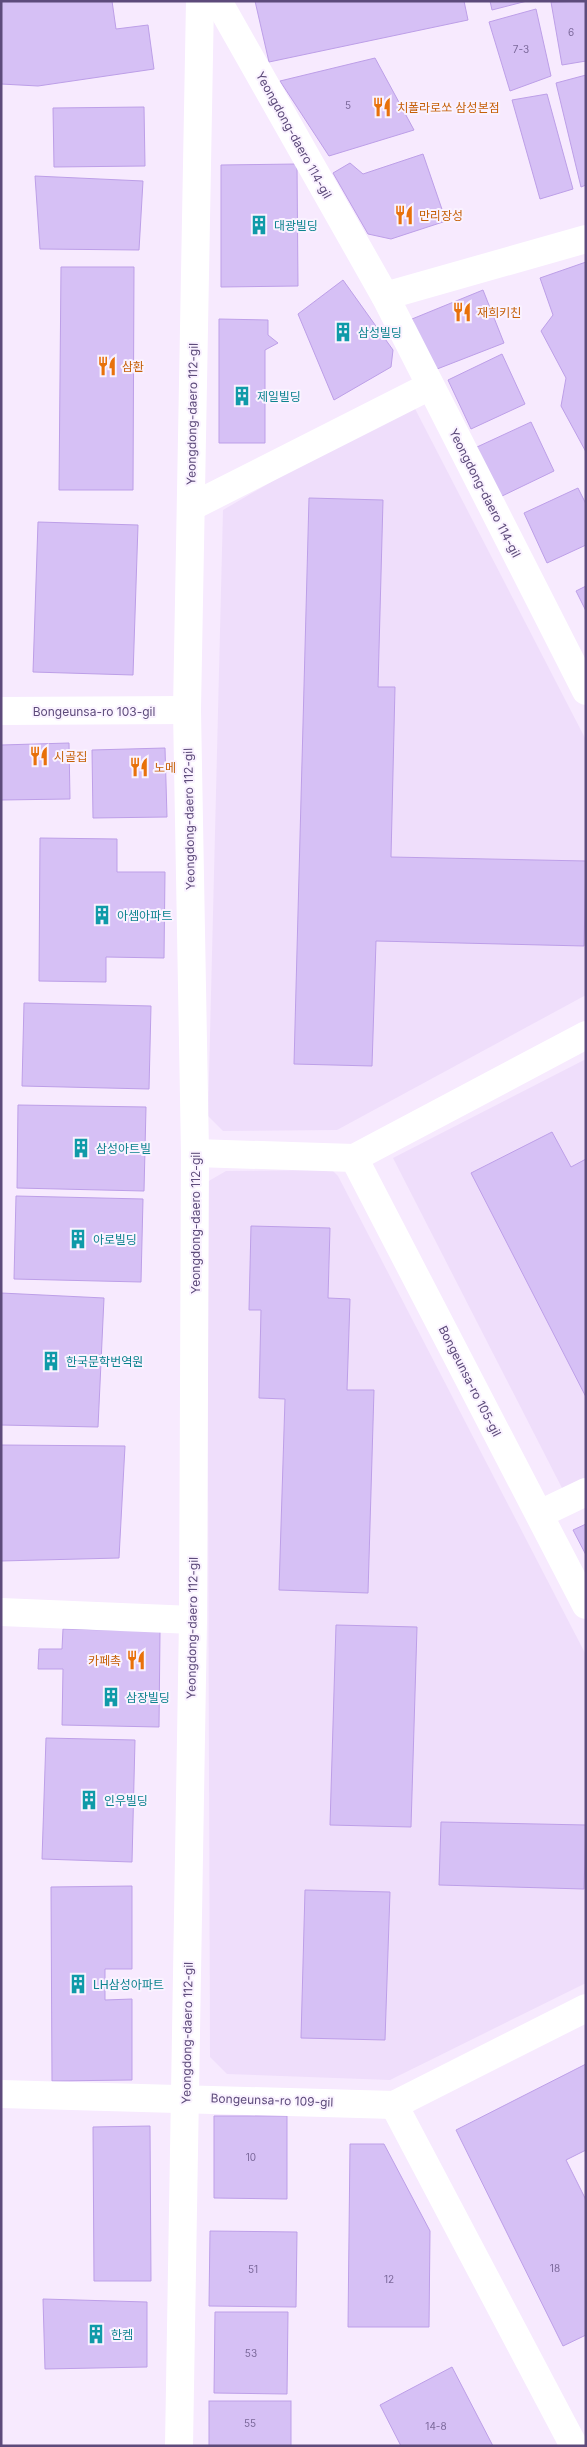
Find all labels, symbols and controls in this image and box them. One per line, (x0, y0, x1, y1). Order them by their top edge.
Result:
house number: 6 (568, 26, 574, 38)
house number: 7-3 (513, 43, 529, 55)
street label: Yeongdong-daero 114-gil (253, 69, 335, 201)
restaurant icon: 치폴라로쏘 삼성본점 (371, 96, 393, 118)
house number: 5 (345, 99, 351, 111)
place label: 치폴라로쏘 삼성본점 (397, 100, 500, 115)
restaurant icon: 만리장성 (393, 204, 415, 226)
place label: 만리장성 (419, 208, 463, 223)
building icon: 대광빌딩 (248, 214, 270, 236)
place label: 대광빌딩 (274, 218, 318, 233)
restaurant icon: 재희키친 (451, 301, 473, 323)
place label: 재희키친 (477, 305, 521, 320)
building icon: 삼성빌딩 (332, 321, 354, 343)
place label: 삼성빌딩 (358, 325, 402, 340)
street label: Yeongdong-daero 112-gil (183, 343, 201, 485)
restaurant icon: 삼환 (96, 355, 118, 377)
place label: 삼환 (122, 359, 144, 374)
building icon: 제일빌딩 (231, 385, 253, 407)
place label: 제일빌딩 (257, 389, 301, 404)
street label: Yeongdong-daero 114-gil (446, 426, 524, 560)
street label: Bongeunsa-ro 103-gil (33, 704, 155, 719)
restaurant icon: 시골집 (28, 745, 50, 767)
street label: Yeongdong-daero 112-gil (180, 748, 198, 890)
place label: 시골집 (54, 749, 87, 764)
restaurant icon: 노메 (128, 756, 150, 778)
place label: 노메 (154, 760, 176, 775)
building icon: 아셈아파트 (91, 904, 113, 926)
place label: 아셈아파트 (117, 908, 172, 923)
building icon: 삼성아트빌 (70, 1137, 92, 1159)
place label: 삼성아트빌 (96, 1141, 151, 1156)
street label: Yeongdong-daero 112-gil (188, 1152, 203, 1294)
building icon: 아로빌딩 (67, 1228, 89, 1250)
place label: 아로빌딩 (93, 1232, 137, 1247)
street label: Bongeunsa-ro 105-gil (435, 1323, 505, 1439)
building icon: 한국문학번역원 (40, 1350, 62, 1372)
place label: 한국문학번역원 (66, 1354, 143, 1369)
street label: Yeongdong-daero 112-gil (183, 1557, 201, 1699)
restaurant icon: 카페촉 (125, 1649, 147, 1671)
place label: 카페촉 (88, 1653, 121, 1668)
building icon: 삼장빌딩 (100, 1686, 122, 1708)
place label: 삼장빌딩 (126, 1690, 170, 1705)
building icon: 인우빌딩 (78, 1789, 100, 1811)
place label: 인우빌딩 (104, 1793, 148, 1808)
street label: Yeongdong-daero 112-gil (178, 1962, 196, 2104)
building icon: LH삼성아파트 (67, 1973, 89, 1995)
place label: LH삼성아파트 (93, 1977, 164, 1992)
street label: Bongeunsa-ro 109-gil (210, 2090, 334, 2110)
house number: 10 (246, 2151, 256, 2163)
house number: 18 (550, 2262, 560, 2274)
house number: 51 (248, 2263, 258, 2275)
house number: 12 (384, 2273, 394, 2285)
building icon: 한켐 (85, 2323, 107, 2345)
place label: 한켐 (111, 2327, 133, 2342)
house number: 53 (245, 2347, 257, 2359)
house number: 55 (244, 2417, 256, 2429)
house number: 14-8 (425, 2420, 447, 2432)

